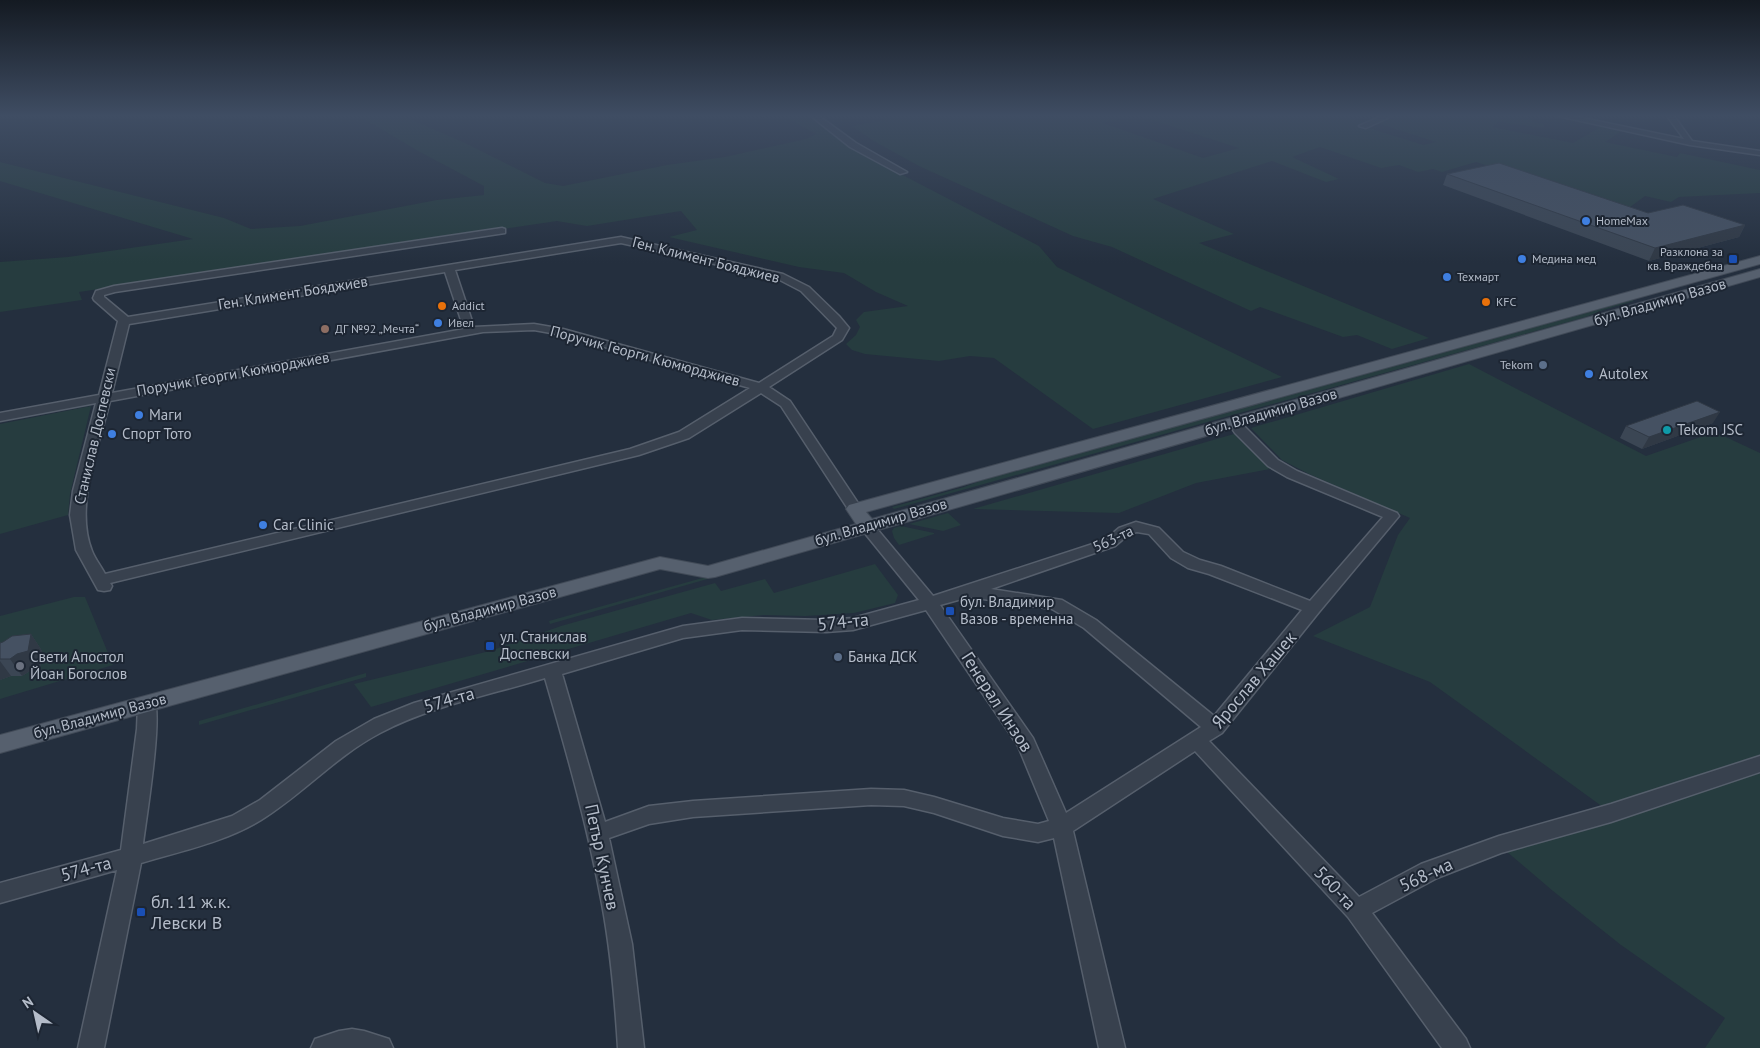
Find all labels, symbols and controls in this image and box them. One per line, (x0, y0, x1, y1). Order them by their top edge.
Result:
place label: HomeMax (1596, 213, 1648, 228)
marker: HomeMax (1580, 215, 1592, 227)
street label: Ген. Климент Бояджиев (630, 232, 782, 287)
place label: Разклона за кв. Враждебна (1647, 244, 1723, 273)
place label: Медина мед (1532, 251, 1597, 266)
marker: Медина мед (1516, 253, 1528, 265)
marker: Разклона за кв. Враждебна (1727, 253, 1739, 265)
place label: Техмарт (1457, 269, 1499, 284)
street label: Ген. Климент Бояджиев (217, 271, 369, 314)
marker: Техмарт (1441, 271, 1453, 283)
street label: бул. Владимир Вазов (1592, 274, 1728, 329)
place label: KFC (1496, 294, 1517, 309)
marker: KFC (1480, 296, 1492, 308)
place label: Addict (452, 298, 485, 313)
marker: Addict (436, 300, 448, 312)
place label: Ивел (448, 315, 474, 330)
marker: Ивел (432, 317, 444, 329)
place label: ДГ №92 „Мечта“ (335, 321, 419, 336)
street label: Поручик Георги Кюмюрджиев (548, 321, 742, 390)
marker: ДГ №92 „Мечта“ (319, 323, 331, 335)
street label: Поручик Георги Кюмюрджиев (135, 347, 331, 400)
place label: Tekom (1500, 357, 1533, 372)
marker: Tekom (1537, 359, 1549, 371)
place label: Autolex (1599, 364, 1648, 383)
street label: Станислав Доспевски (70, 366, 120, 506)
marker: Autolex (1583, 368, 1595, 380)
street label: бул. Владимир Вазов (1203, 384, 1339, 439)
place label: Маги (149, 405, 182, 424)
marker: Маги (133, 409, 145, 421)
place label: Tekom JSC (1677, 420, 1743, 439)
place label: Спорт Тото (122, 424, 192, 443)
marker: Tekom JSC (1661, 424, 1673, 436)
marker: Спорт Тото (106, 428, 118, 440)
street label: бул. Владимир Вазов (813, 494, 949, 549)
place label: Car Clinic (273, 515, 334, 534)
marker: Car Clinic (257, 519, 269, 531)
street label: 563-та (1089, 521, 1136, 556)
street label: бул. Владимир Вазов (421, 582, 558, 635)
place label: бул. Владимир Вазов - временна (960, 592, 1074, 628)
marker: бул. Владимир Вазов - временна (944, 605, 956, 617)
street label: 574-та (816, 607, 870, 636)
street label: Ярослав Хашек (1206, 626, 1301, 733)
place label: ул. Станислав Доспевски (500, 627, 587, 663)
marker: ул. Станислав Доспевски (484, 640, 496, 652)
place label: Свети Апостол Йоан Богослов (30, 647, 127, 683)
place label: Банка ДСК (848, 647, 917, 666)
street label: Генерал Инзов (956, 647, 1038, 756)
marker: Банка ДСК (832, 651, 844, 663)
marker: Свети Апостол Йоан Богослов (14, 660, 26, 672)
street label: 574-та (421, 681, 477, 718)
street label: бул. Владимир Вазов (31, 689, 168, 742)
street label: Петър Кунчев (580, 802, 625, 912)
street label: 574-та (58, 851, 114, 886)
street label: 568-ма (1395, 852, 1456, 897)
street label: 560-та (1309, 861, 1361, 914)
place label: бл. 11 ж.к. Левски В (150, 890, 230, 934)
marker: бл. 11 ж.к. Левски В (135, 906, 147, 918)
north arrow (10, 988, 60, 1038)
text: N (19, 992, 37, 1012)

